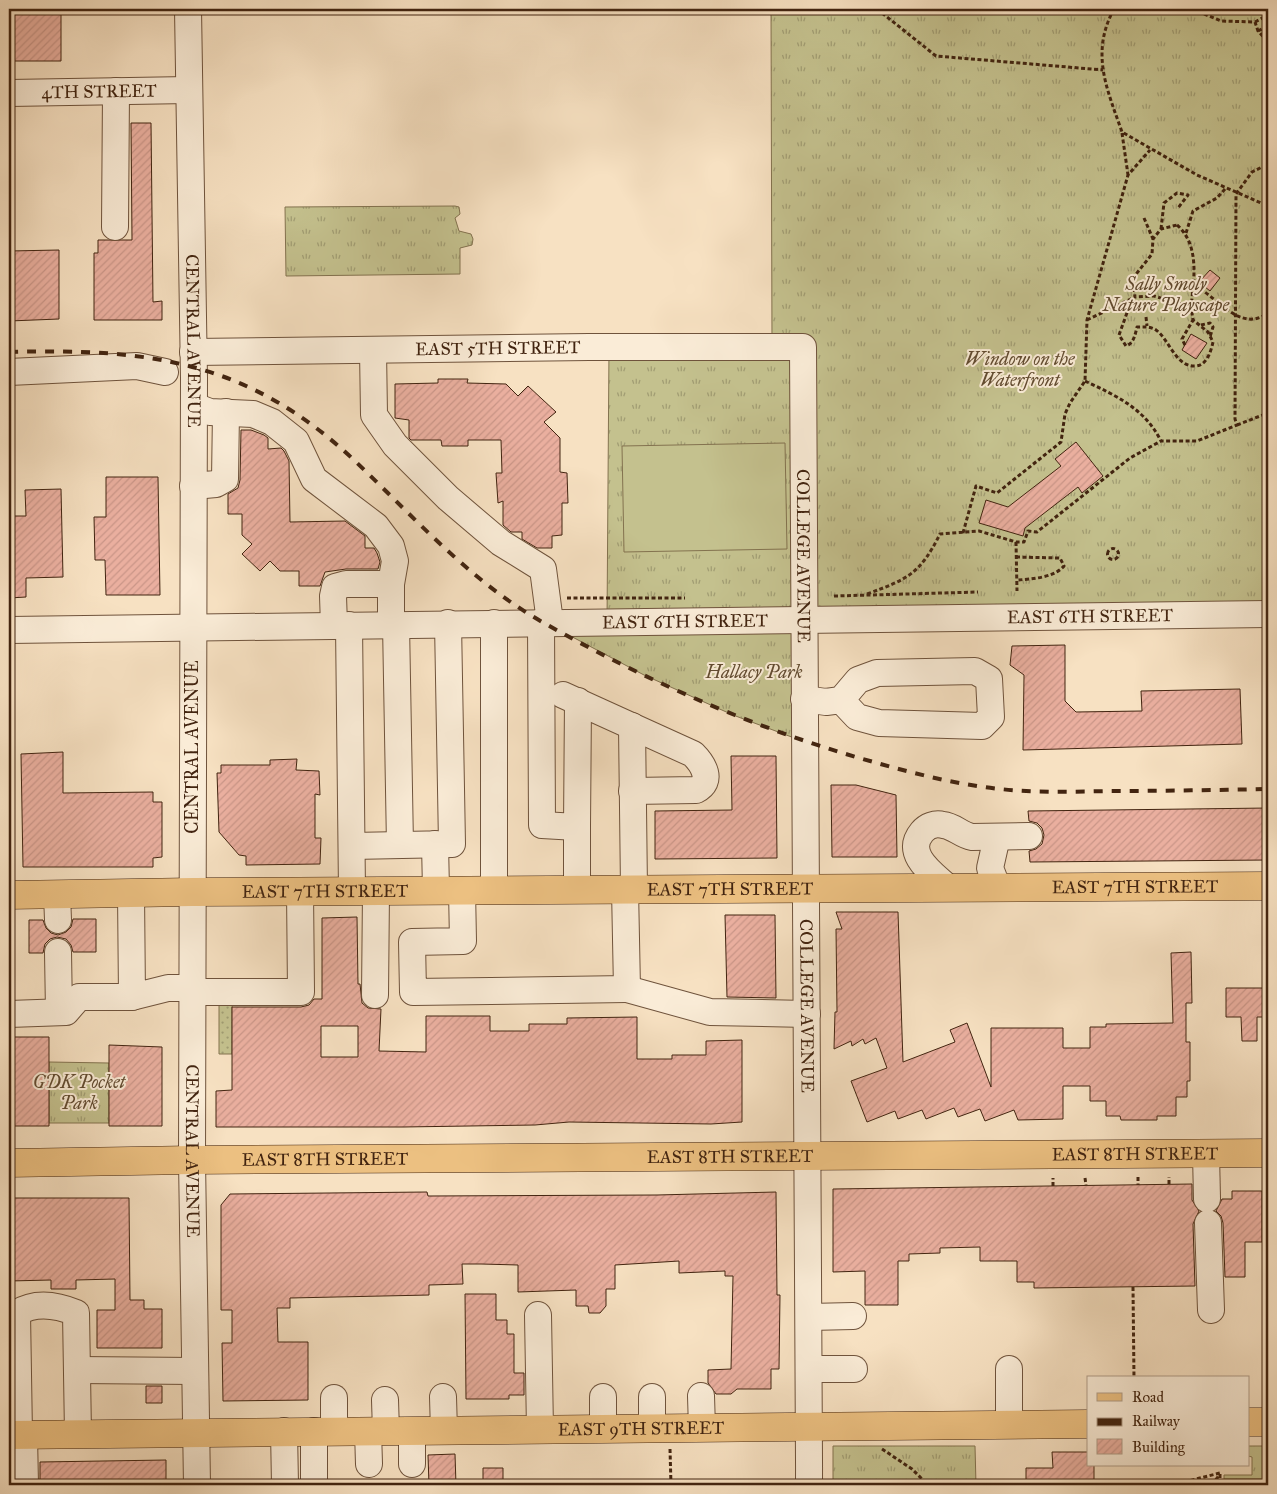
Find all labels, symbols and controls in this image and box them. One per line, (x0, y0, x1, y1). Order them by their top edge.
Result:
street label: 4TH STREET (41, 80, 157, 103)
street label: CENTRAL AVENUE (181, 254, 205, 428)
park label: Sally Smoly Nature Playscape (1102, 273, 1230, 317)
street label: EAST 5TH STREET (415, 336, 581, 360)
park label: Window on the Waterfront (965, 348, 1076, 391)
street label: COLLEGE AVENUE (792, 469, 815, 643)
street label: EAST 6TH STREET (1007, 604, 1173, 628)
street label: EAST 6TH STREET (602, 609, 768, 633)
street label: CENTRAL AVENUE (181, 660, 203, 834)
park label: Hallacy Park (705, 661, 802, 683)
street label: EAST 7TH STREET (1052, 875, 1218, 898)
street label: EAST 7TH STREET (647, 878, 813, 900)
street label: EAST 7TH STREET (242, 880, 408, 903)
street label: COLLEGE AVENUE (795, 919, 819, 1093)
street label: CENTRAL AVENUE (181, 1064, 204, 1238)
park label: GDK Pocket Park (33, 1071, 127, 1114)
street label: EAST 8TH STREET (1052, 1142, 1218, 1165)
street label: EAST 8TH STREET (647, 1145, 813, 1168)
street label: EAST 8TH STREET (242, 1148, 408, 1171)
legend (1087, 1376, 1250, 1466)
text: Road (1132, 1388, 1164, 1406)
text: Railway (1132, 1412, 1181, 1430)
street label: EAST 9TH STREET (558, 1417, 724, 1440)
text: Building (1132, 1438, 1186, 1456)

